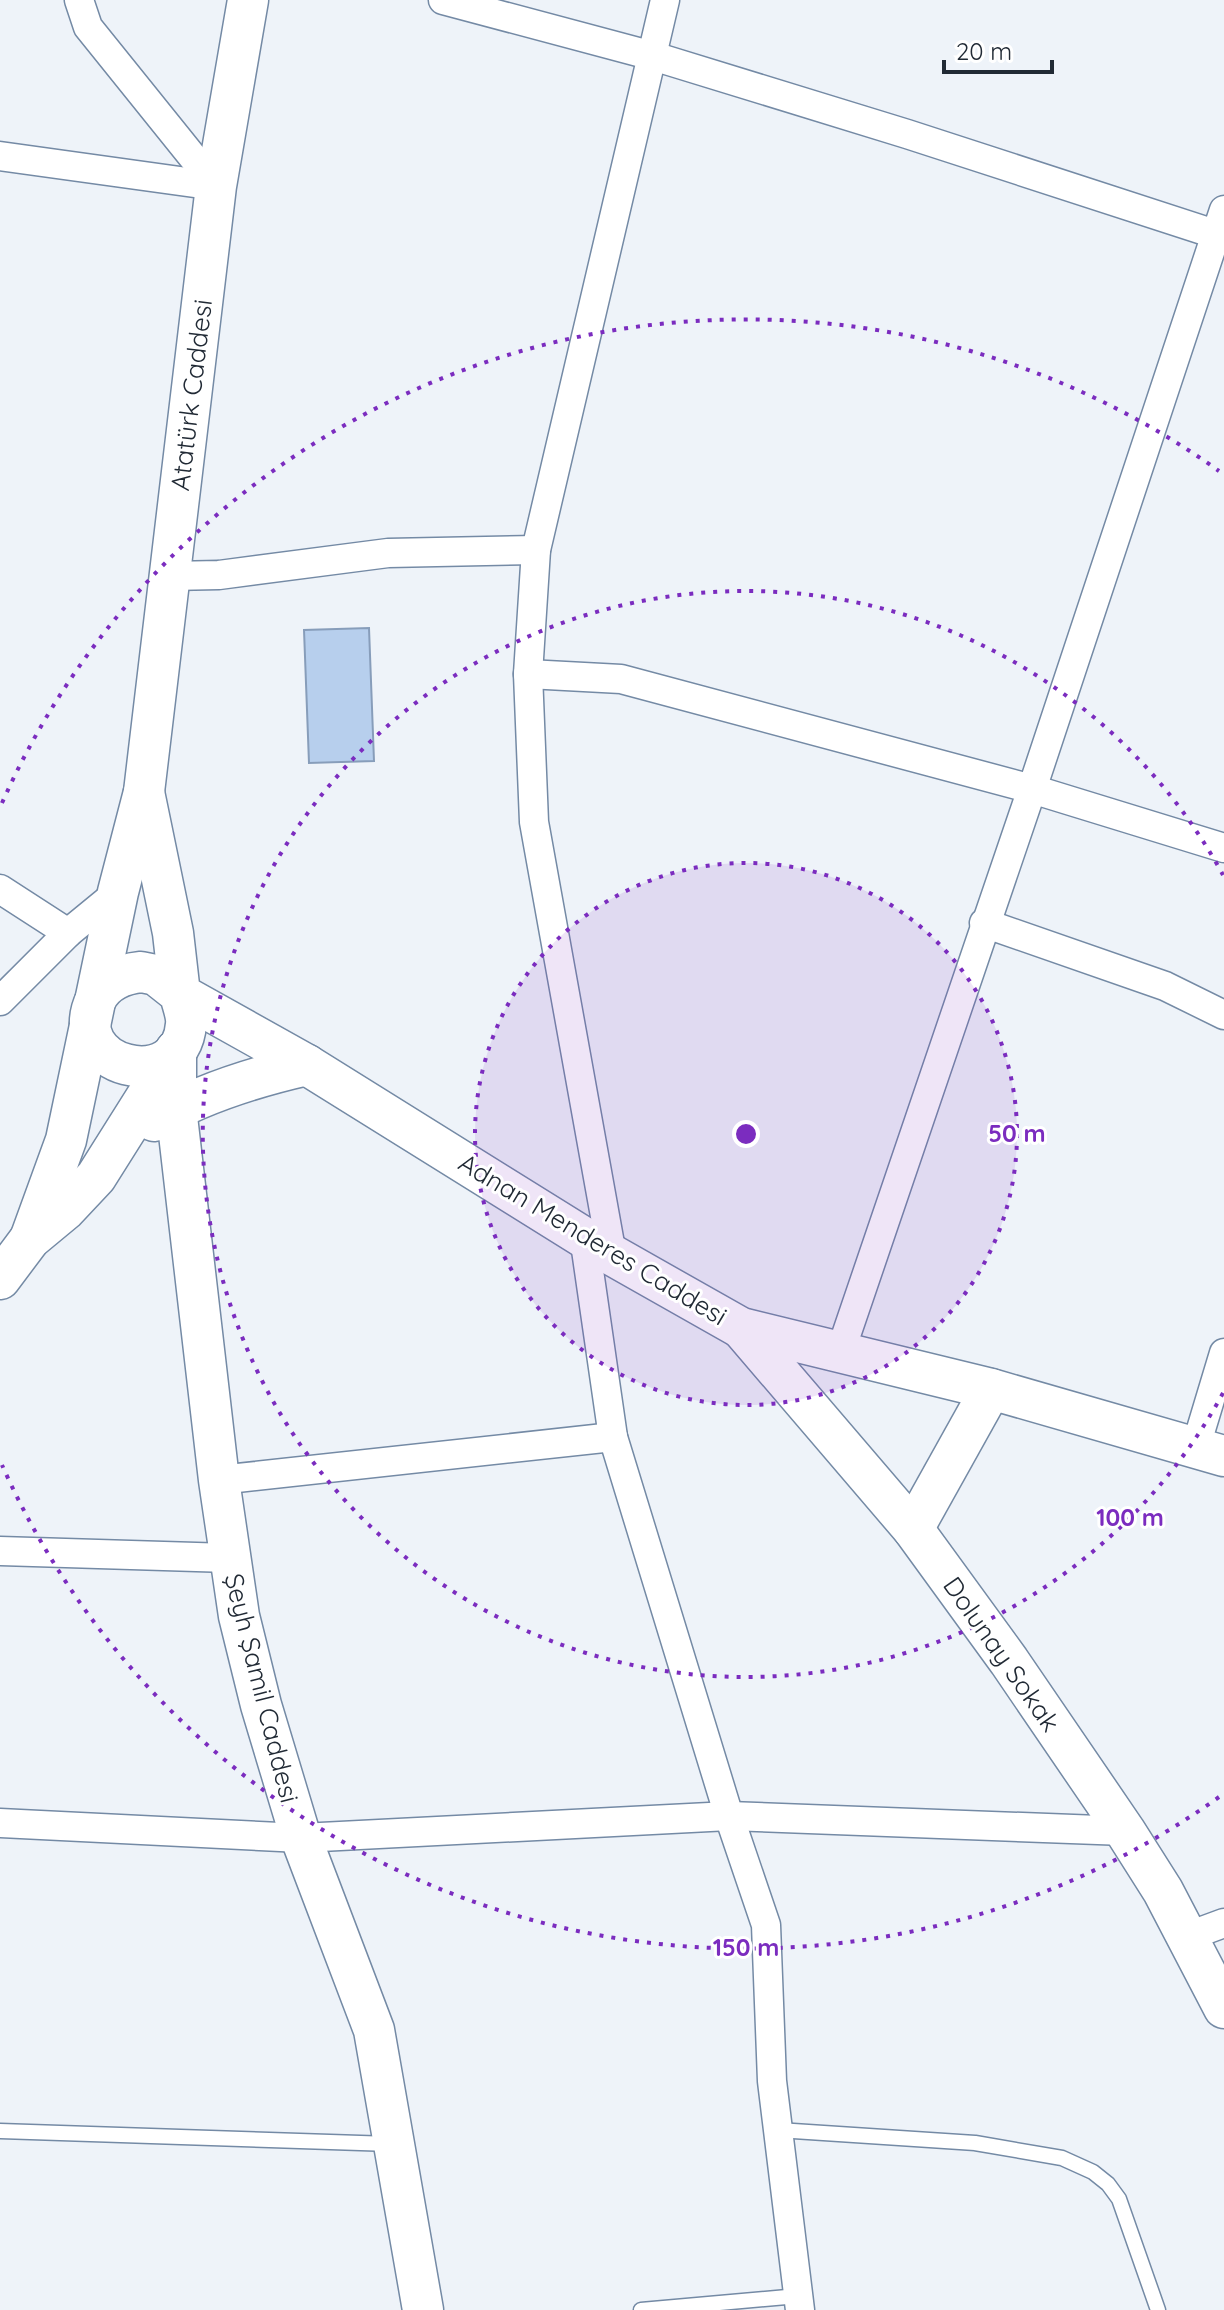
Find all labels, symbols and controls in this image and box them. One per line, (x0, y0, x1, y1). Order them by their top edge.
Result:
scale bar (944, 24, 1052, 74)
text: 20 m (956, 36, 1012, 66)
street label: Atatürk Caddesi (163, 297, 219, 493)
text: 50 m (988, 1118, 1046, 1148)
centre of rings (732, 1120, 760, 1148)
street label: Adnan Menderes Caddesi (453, 1146, 733, 1332)
text: 100 m (1096, 1502, 1164, 1532)
street label: Şeyh Şamil Caddesi (218, 1570, 306, 1806)
street label: Dolunay Sokak (936, 1570, 1068, 1738)
text: 150 m (713, 1932, 779, 1962)

